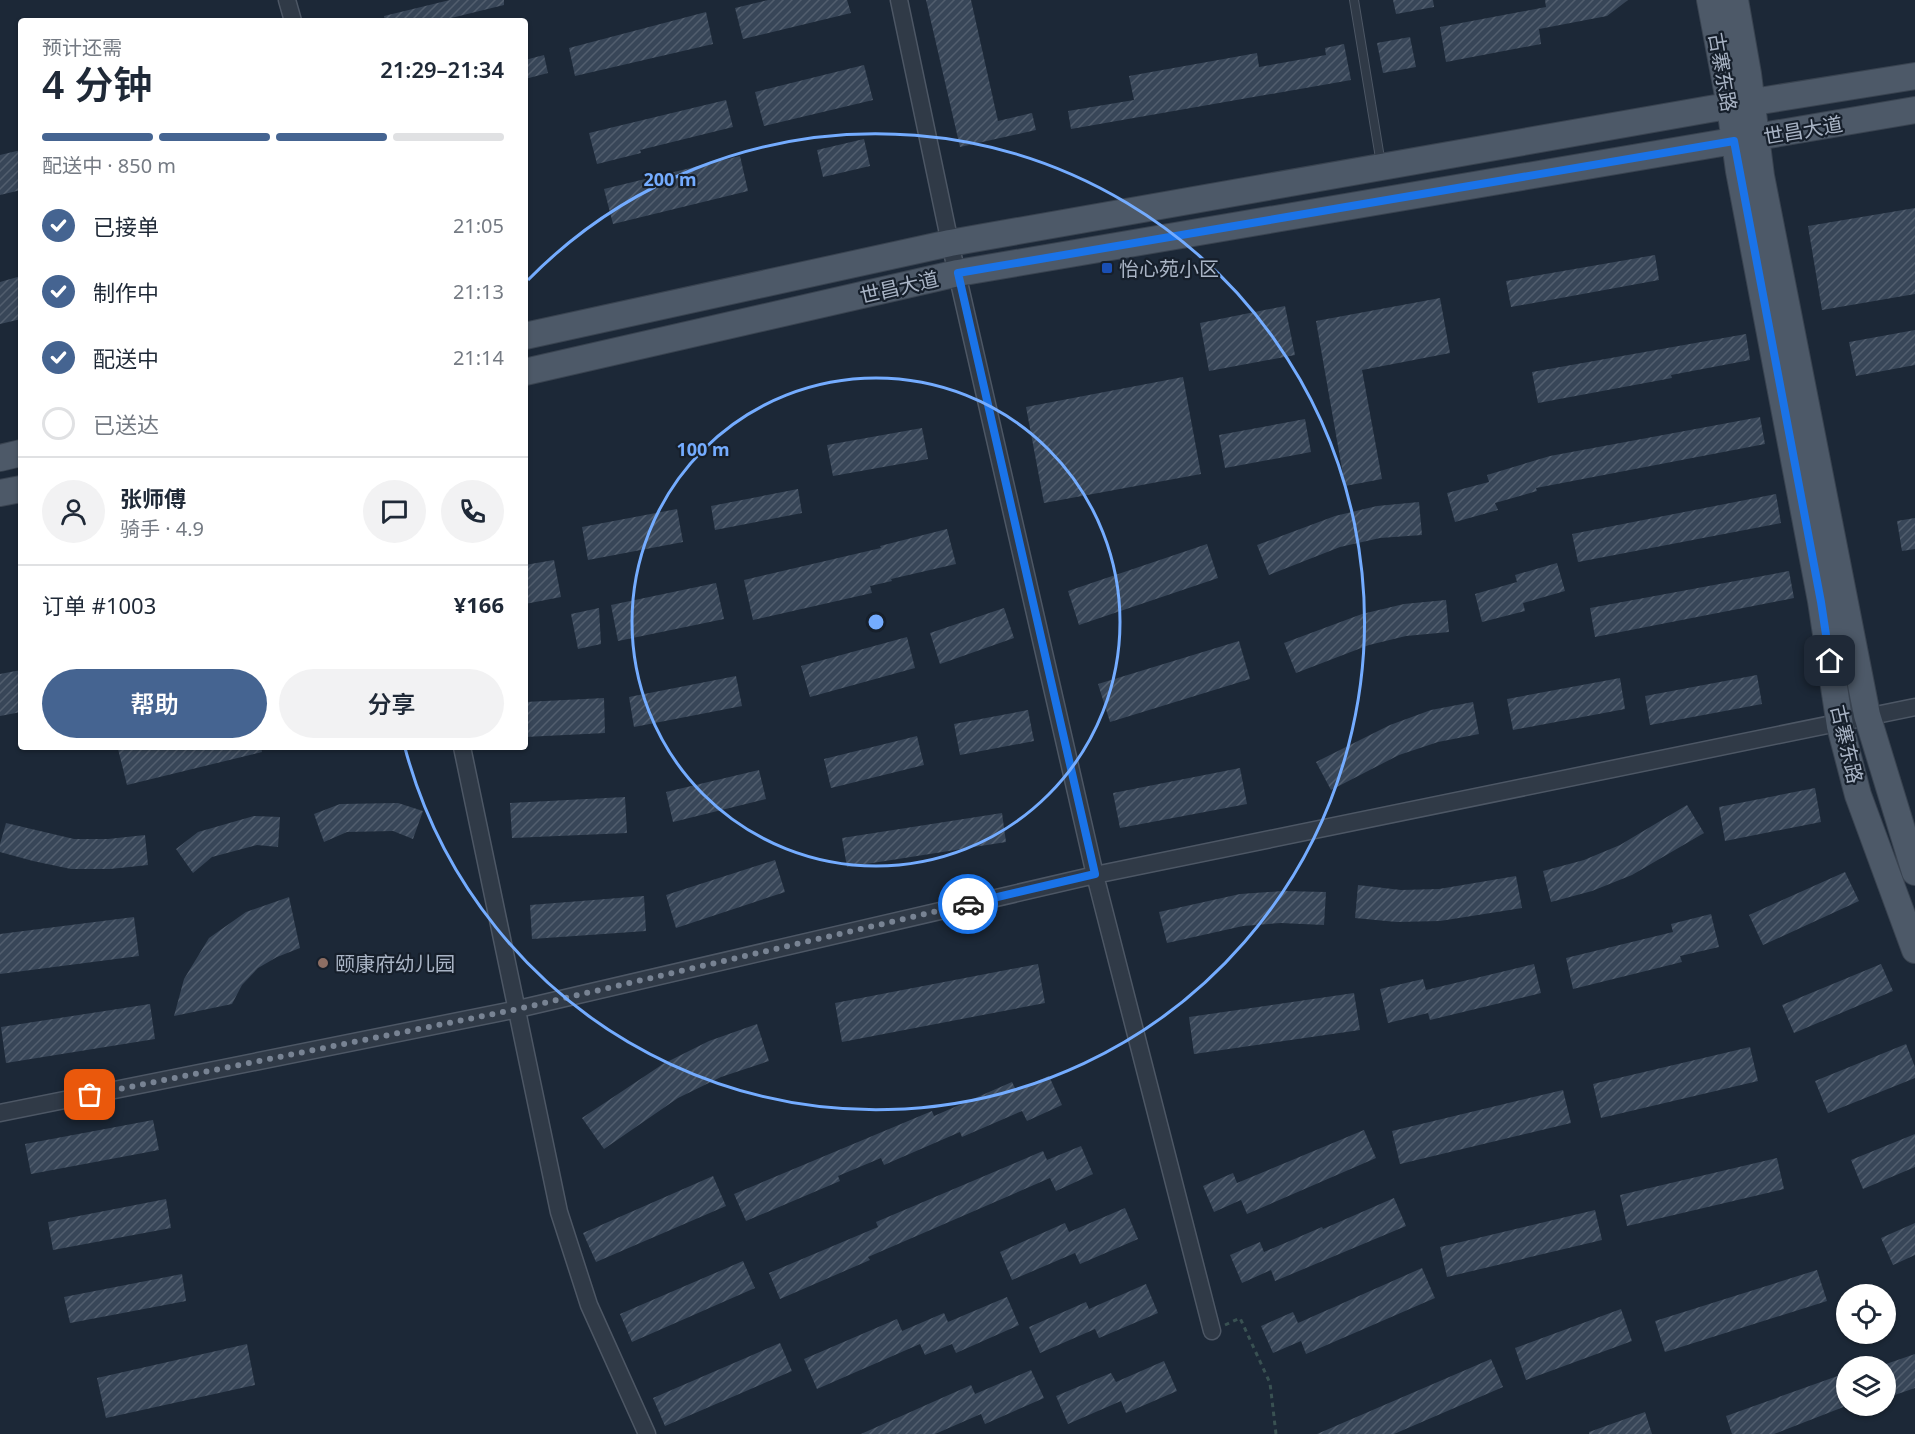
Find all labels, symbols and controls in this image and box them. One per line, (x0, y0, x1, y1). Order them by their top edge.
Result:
street label: 古寨东路 (1703, 30, 1743, 114)
text: 预计还需 (42, 34, 122, 61)
text: 21:29–21:34 (380, 54, 504, 84)
text: 4 分钟 (42, 57, 152, 110)
street label: 世昌大道 (1761, 110, 1845, 150)
text: 配送中 · 850 m (42, 152, 176, 179)
text: 200 m (643, 167, 697, 191)
icon: check (42, 209, 75, 242)
text: 已接单 (93, 211, 159, 241)
text: 21:05 (453, 212, 504, 239)
place label: 怡心苑小区 (1119, 255, 1219, 282)
marker: 怡心苑小区 (1100, 261, 1114, 275)
street label: 世昌大道 (857, 265, 941, 309)
icon: check (42, 275, 75, 308)
text: 制作中 (93, 277, 159, 307)
text: 21:13 (453, 278, 504, 305)
icon: check (42, 341, 75, 374)
text: 配送中 (93, 343, 159, 373)
text: 21:14 (453, 344, 504, 371)
text: 已送达 (93, 409, 159, 439)
text: 100 m (676, 437, 730, 461)
button: person (42, 480, 105, 543)
button: chat (363, 480, 426, 543)
button: phone (441, 480, 504, 543)
text: 张师傅 (120, 483, 186, 513)
text: 骑手 · 4.9 (120, 515, 204, 542)
text: ¥166 (454, 589, 504, 619)
text: 订单 #1003 (42, 590, 156, 620)
centre of rings (866, 612, 886, 632)
pin (1804, 635, 1855, 686)
icon: home (1813, 644, 1846, 677)
button: 帮助 (42, 669, 267, 738)
button: 分享 (279, 669, 504, 738)
street label: 古寨东路 (1825, 702, 1869, 786)
courier (938, 874, 998, 934)
icon: car (952, 888, 985, 921)
place label: 颐康府幼儿园 (335, 950, 455, 977)
marker: 颐康府幼儿园 (316, 956, 330, 970)
pin (64, 1069, 115, 1120)
icon: bag (73, 1078, 106, 1111)
map controls (1836, 1284, 1896, 1416)
button: locate (1836, 1284, 1896, 1344)
button: layers (1836, 1356, 1896, 1416)

